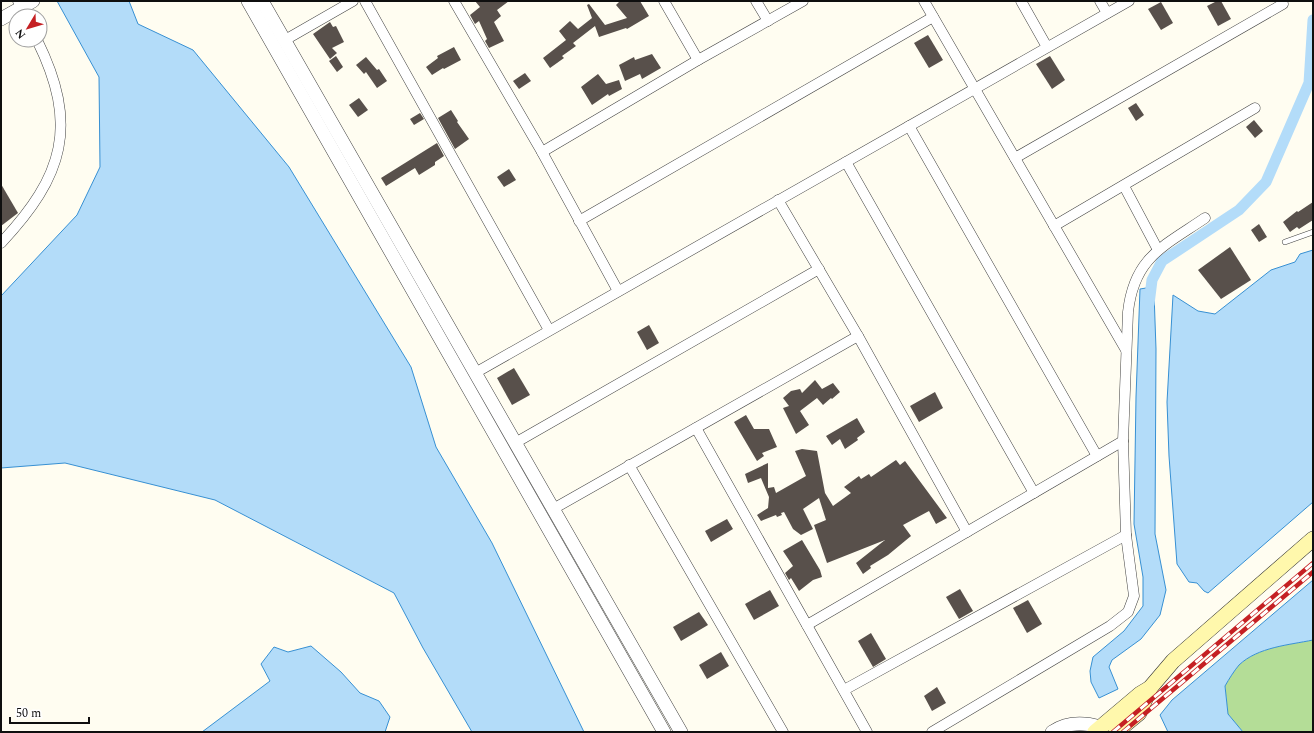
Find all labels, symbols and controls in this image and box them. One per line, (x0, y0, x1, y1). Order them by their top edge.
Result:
north arrow (8, 8, 48, 48)
text: N (11, 25, 30, 43)
scale bar (10, 699, 89, 725)
text: 50 m (16, 704, 41, 723)

